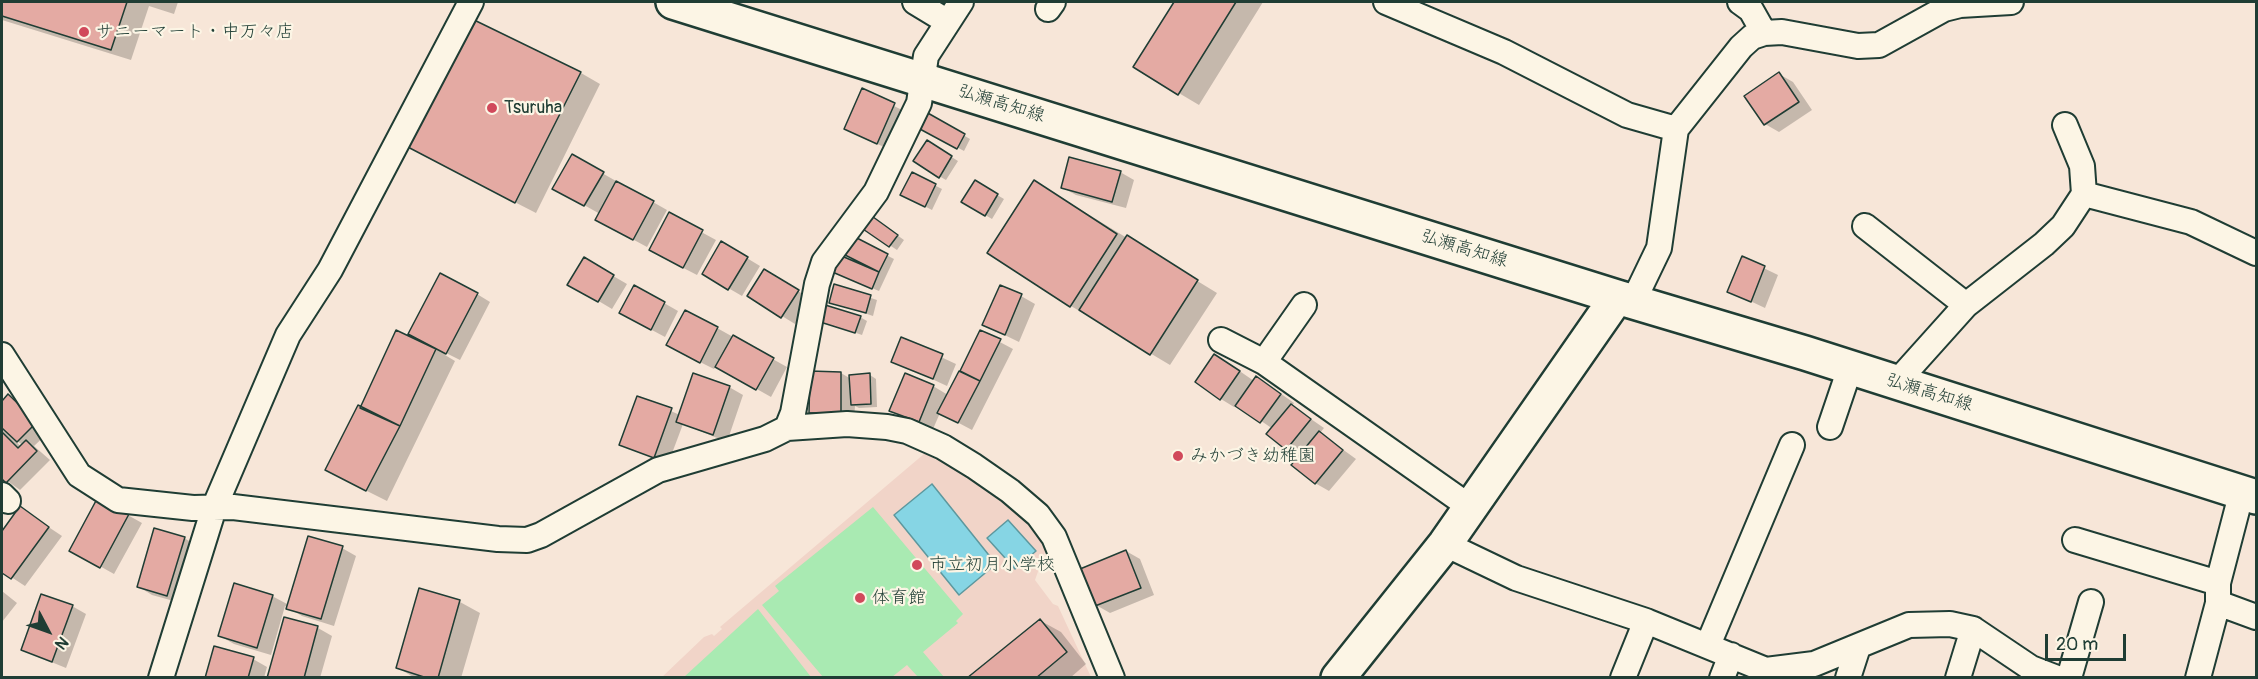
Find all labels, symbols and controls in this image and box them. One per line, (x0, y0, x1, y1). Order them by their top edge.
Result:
place label: サニーマート・中万々店 (96, 21, 294, 43)
marker: サニーマート・中万々店 (77, 25, 91, 39)
street label: 弘瀬高知線 (955, 81, 1047, 127)
place label: Tsuruha (504, 97, 562, 119)
marker: Tsuruha (485, 101, 499, 115)
street label: 弘瀬高知線 (1418, 226, 1510, 272)
street label: 弘瀬高知線 (1883, 370, 1975, 416)
place label: みかづき幼稚園 (1190, 445, 1316, 467)
marker: みかづき幼稚園 (1171, 449, 1185, 463)
place label: 市立初月小学校 (929, 554, 1055, 576)
marker: 市立初月小学校 (910, 558, 924, 572)
place label: 体育館 (872, 587, 926, 609)
marker: 体育館 (853, 591, 867, 605)
north arrow (18, 601, 78, 661)
scale bar (2048, 622, 2129, 660)
text: N (50, 632, 73, 653)
text: 20 m (2056, 633, 2098, 656)

